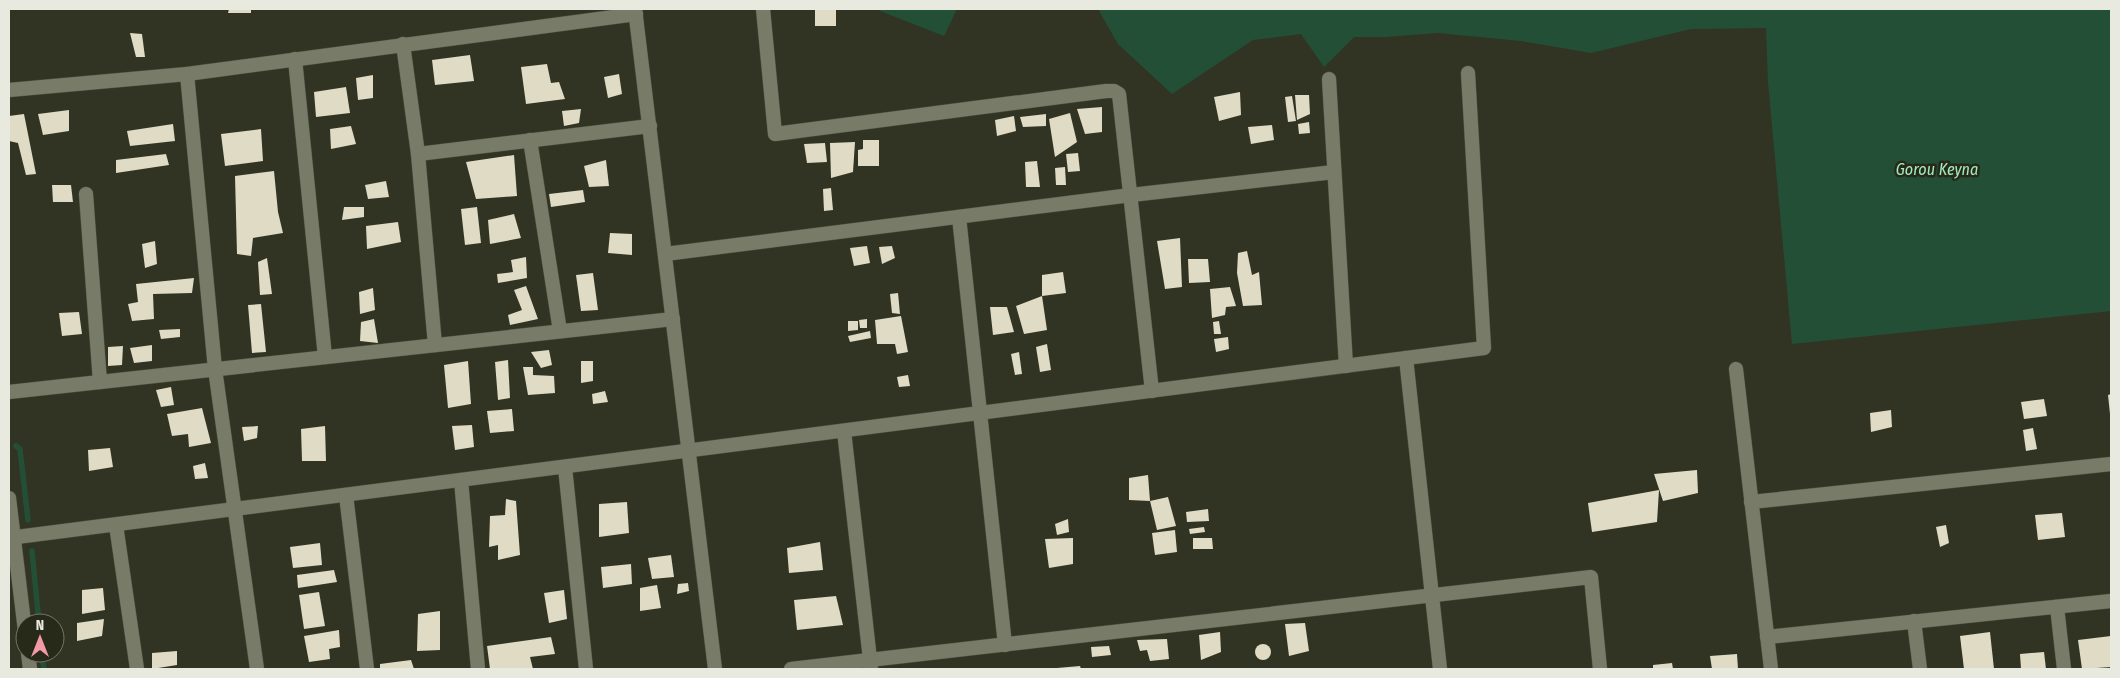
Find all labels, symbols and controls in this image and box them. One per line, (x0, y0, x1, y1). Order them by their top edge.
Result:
water label: Gorou Keyna (1896, 160, 1978, 179)
north arrow (15, 613, 65, 663)
text: N (36, 617, 44, 634)

